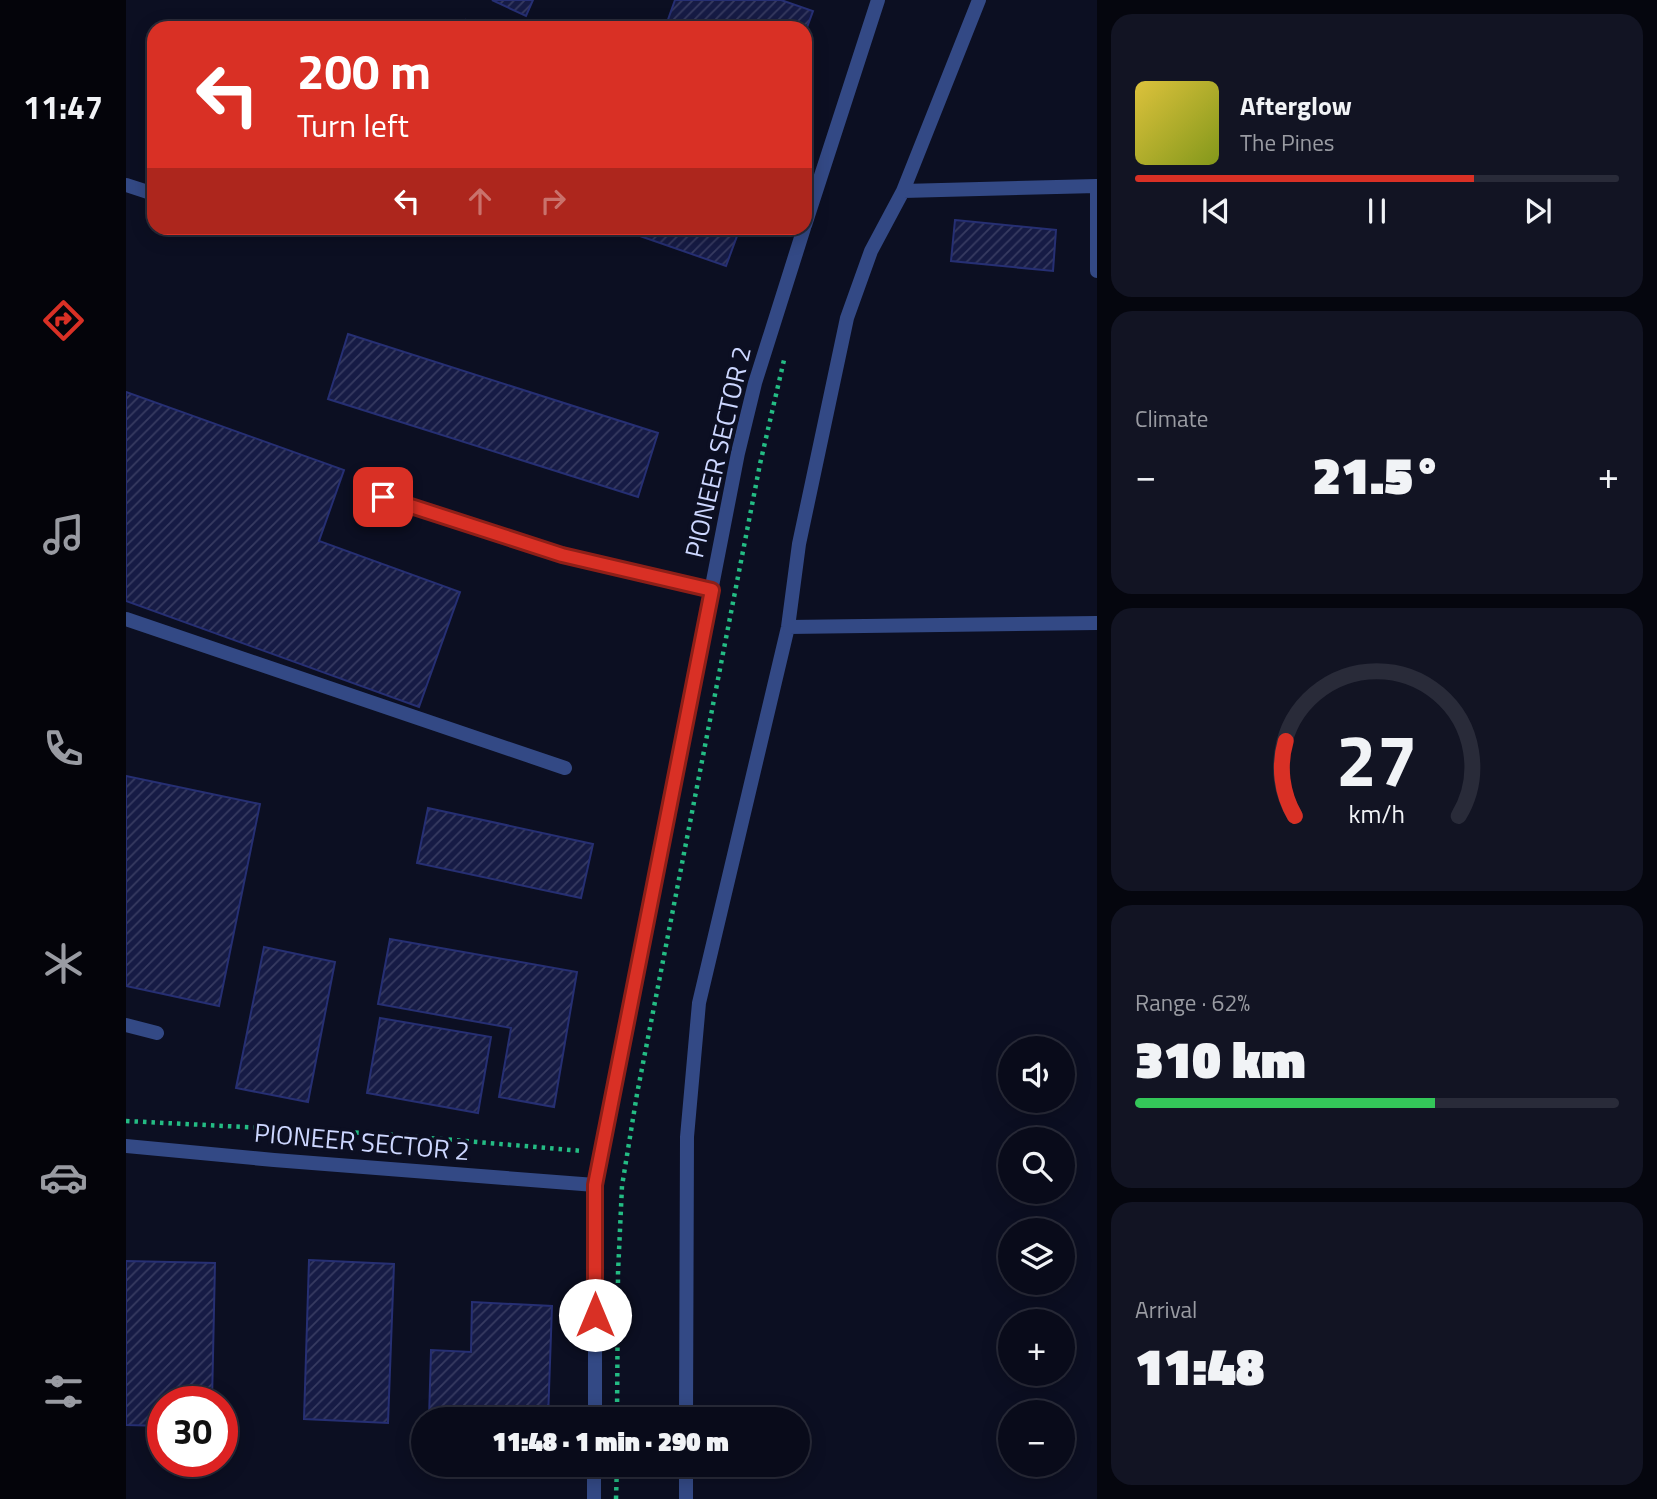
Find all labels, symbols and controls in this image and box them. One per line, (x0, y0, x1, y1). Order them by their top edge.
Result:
text: 200 m (297, 33, 431, 108)
icon: left (182, 49, 273, 140)
text: 11:47 (23, 83, 103, 131)
text: Afterglow (1240, 86, 1352, 125)
text: Turn left (297, 101, 409, 149)
text: The Pines (1240, 125, 1334, 160)
icon: left (388, 182, 426, 220)
icon: ahead (461, 182, 499, 220)
icon: right (534, 182, 572, 220)
icon: previous (1197, 192, 1235, 230)
icon: pause (1358, 192, 1396, 230)
icon: next (1519, 192, 1557, 230)
icon: directions (39, 296, 88, 345)
street label: PIONEER SECTOR 2 (674, 342, 761, 562)
text: Climate (1135, 401, 1208, 436)
text: 21.5° (1312, 435, 1442, 514)
text: − (1135, 446, 1156, 504)
text: + (1598, 446, 1619, 504)
pin (353, 467, 413, 527)
icon: arrive (364, 478, 402, 516)
icon: music (39, 510, 88, 559)
text: 27 (1336, 704, 1418, 814)
icon: phone (39, 724, 88, 773)
text: km/h (1349, 794, 1405, 832)
icon: climate (39, 939, 88, 988)
text: Range · 62% (1135, 985, 1250, 1020)
text: 310 km (1135, 1019, 1306, 1098)
map controls (998, 1036, 1075, 1477)
button: sound (998, 1036, 1075, 1113)
street label: PIONEER SECTOR 2 (253, 1113, 471, 1170)
button: search (998, 1127, 1075, 1204)
icon: car (39, 1153, 88, 1202)
button: layers (998, 1218, 1075, 1295)
position arrow (558, 1278, 632, 1352)
text: Arrival (1135, 1292, 1197, 1327)
button: + (998, 1309, 1075, 1386)
text: 11:48 (1135, 1326, 1264, 1405)
icon: filters (39, 1367, 88, 1416)
speed limit sign: 30 (147, 1386, 238, 1477)
button: − (998, 1400, 1075, 1477)
text: 11:48 · 1 min · 290 m (492, 1422, 729, 1461)

